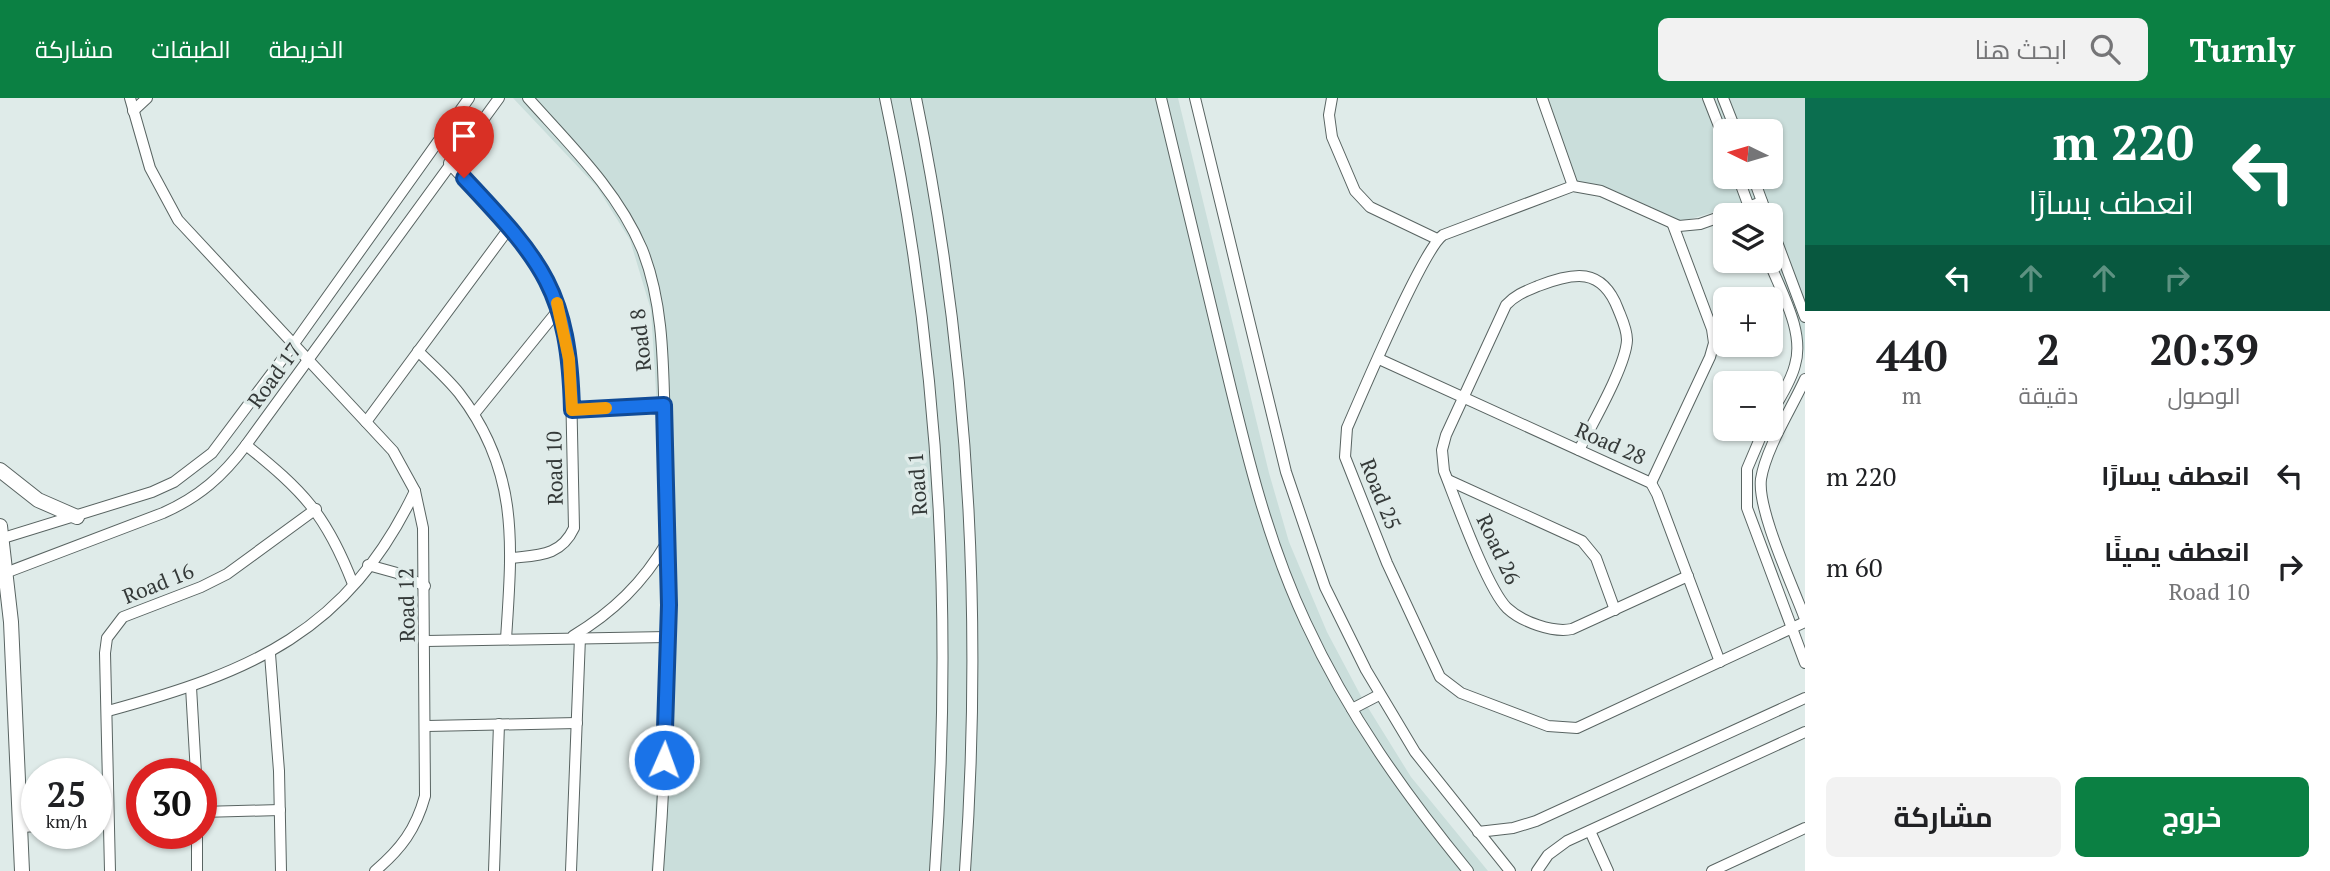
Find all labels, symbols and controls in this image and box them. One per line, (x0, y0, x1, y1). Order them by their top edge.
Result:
search box (1658, 18, 2148, 81)
text: Turnly (2190, 28, 2295, 71)
icon: search (2086, 30, 2124, 68)
text: ابحث هنا (1974, 32, 2068, 66)
text: مشاركة (35, 33, 113, 65)
text: الطبقات (151, 33, 231, 65)
text: الخريطة (269, 33, 344, 65)
pin (434, 106, 494, 178)
text: 220 m (2052, 109, 2194, 174)
icon: arrive (445, 117, 483, 155)
north arrow (1713, 119, 1783, 189)
map controls (1713, 119, 1783, 441)
icon: left (2218, 126, 2309, 217)
text: انعطف يسارًا (2028, 181, 2194, 223)
button: layers (1713, 203, 1783, 273)
icon: left (1939, 259, 1977, 297)
icon: ahead (2012, 259, 2050, 297)
icon: ahead (2085, 259, 2123, 297)
icon: right (2158, 259, 2196, 297)
button: + (1713, 287, 1783, 357)
street label: Road 8 (623, 307, 657, 373)
text: 2 (2037, 321, 2060, 377)
text: 20:39 (2150, 321, 2259, 377)
text: 440 (1876, 327, 1947, 383)
street label: Road 17 (241, 337, 307, 413)
button: − (1713, 371, 1783, 441)
text: m (1902, 380, 1922, 411)
text: دقيقة (2019, 380, 2078, 411)
text: الوصول (2168, 380, 2241, 411)
street label: Road 28 (1571, 415, 1651, 471)
street label: Road 10 (539, 431, 569, 505)
street label: Road 1 (901, 452, 933, 516)
street label: Road 25 (1354, 454, 1408, 534)
icon: left (2271, 457, 2309, 495)
text: انعطف يسارًا (2101, 458, 2250, 492)
text: 220 m (1826, 459, 1896, 493)
street label: Road 26 (1471, 509, 1527, 589)
text: انعطف يمينًا (2104, 534, 2250, 568)
icon: right (2271, 548, 2309, 586)
text: 60 m (1826, 550, 1883, 584)
street label: Road 16 (118, 556, 198, 610)
street label: Road 12 (391, 568, 421, 642)
text: Road 10 (2169, 576, 2250, 607)
position arrow (627, 723, 701, 797)
speed limit sign: 30 (126, 758, 217, 849)
text: 25 (47, 771, 86, 817)
button: مشاركة (1826, 777, 2061, 857)
button: خروج (2075, 777, 2309, 857)
text: km/h (46, 809, 87, 833)

